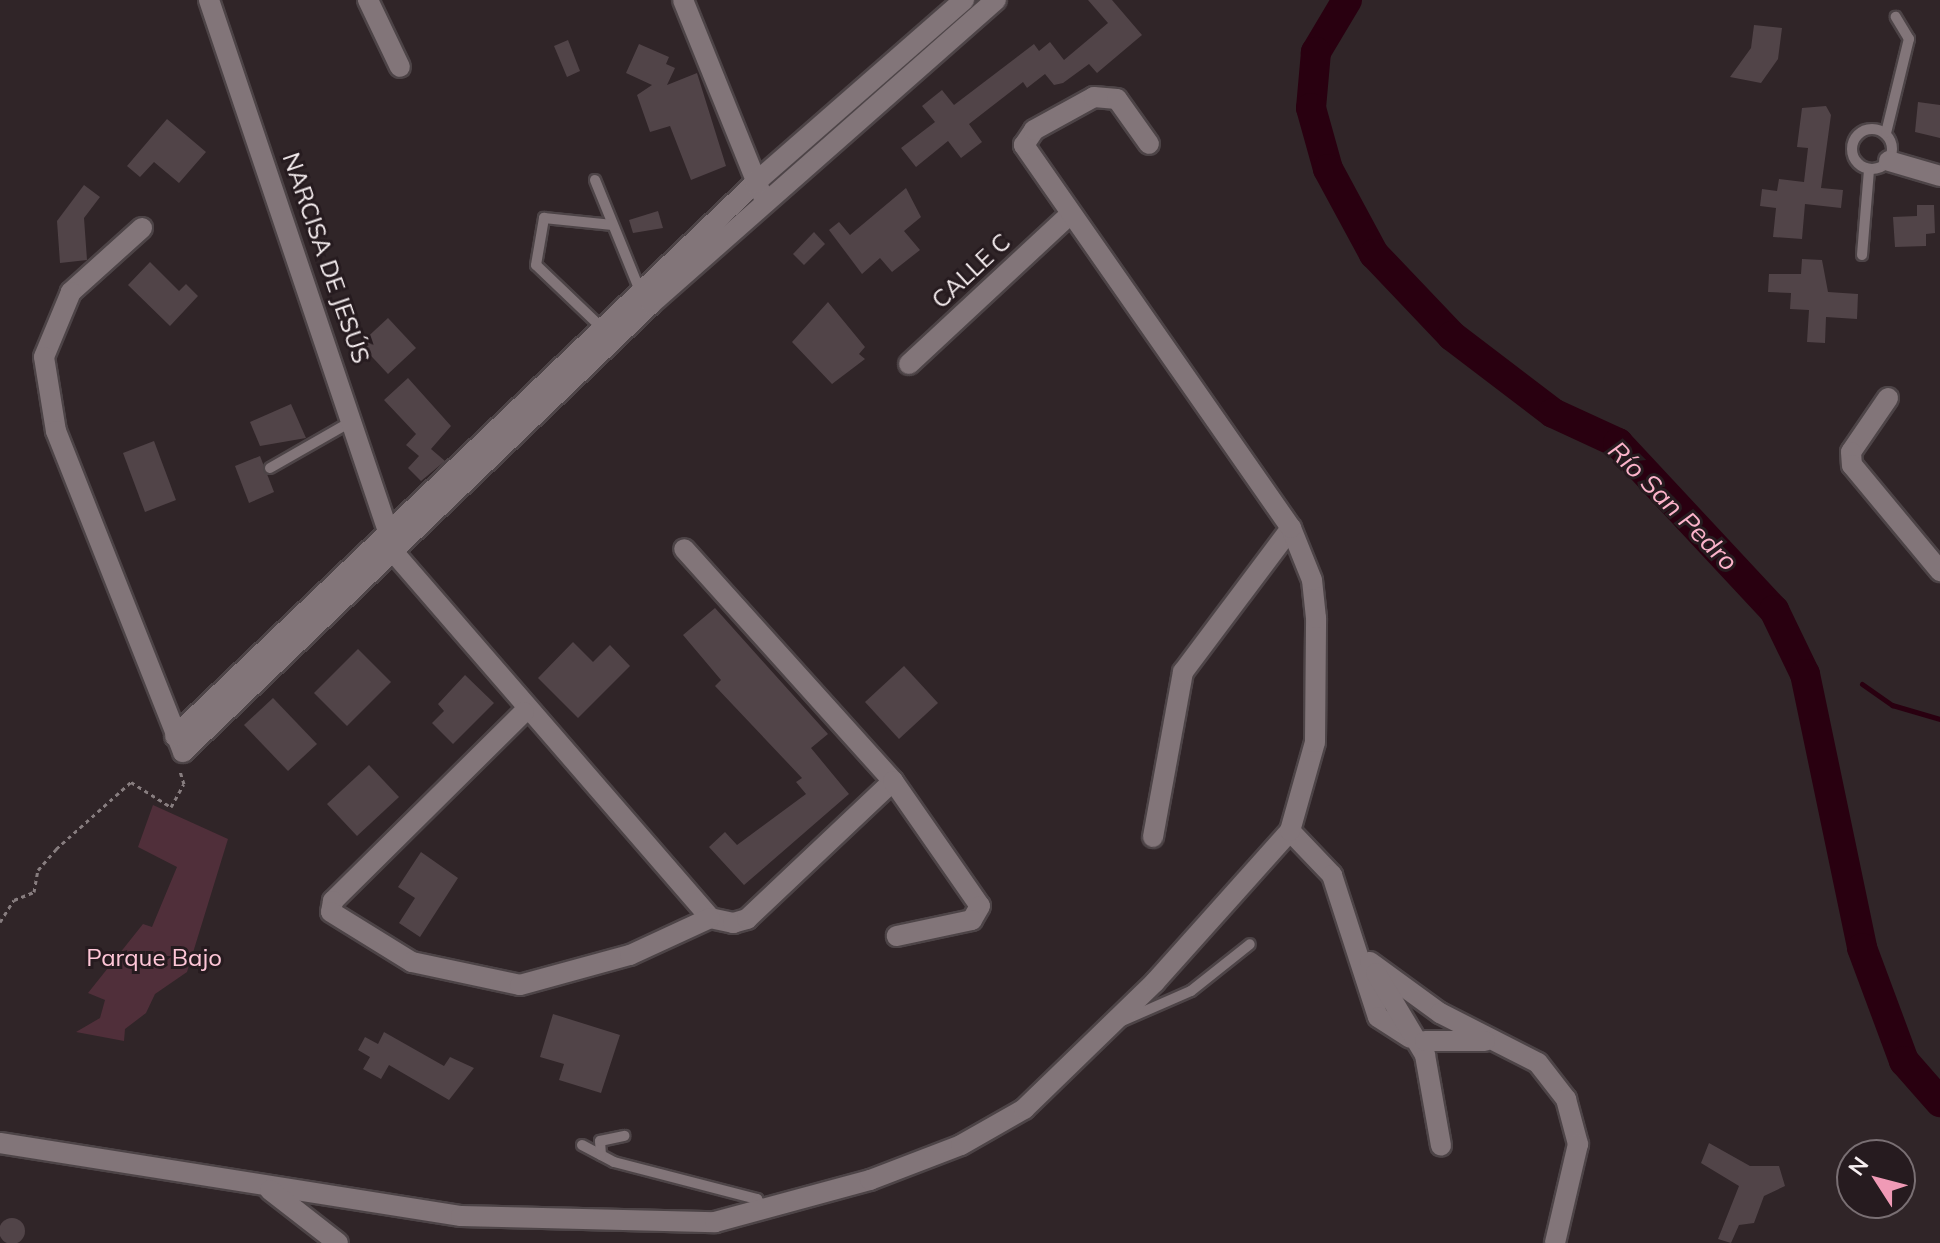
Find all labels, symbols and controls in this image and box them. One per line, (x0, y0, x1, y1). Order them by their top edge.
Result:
street label: NARCISA DE JESÚS (276, 149, 376, 367)
street label: CALLE C (926, 228, 1016, 314)
water label: Río San Pedro (1602, 435, 1744, 577)
park label: Parque Bajo (86, 944, 222, 972)
north arrow (1836, 1139, 1916, 1219)
text: N (1842, 1151, 1874, 1181)

